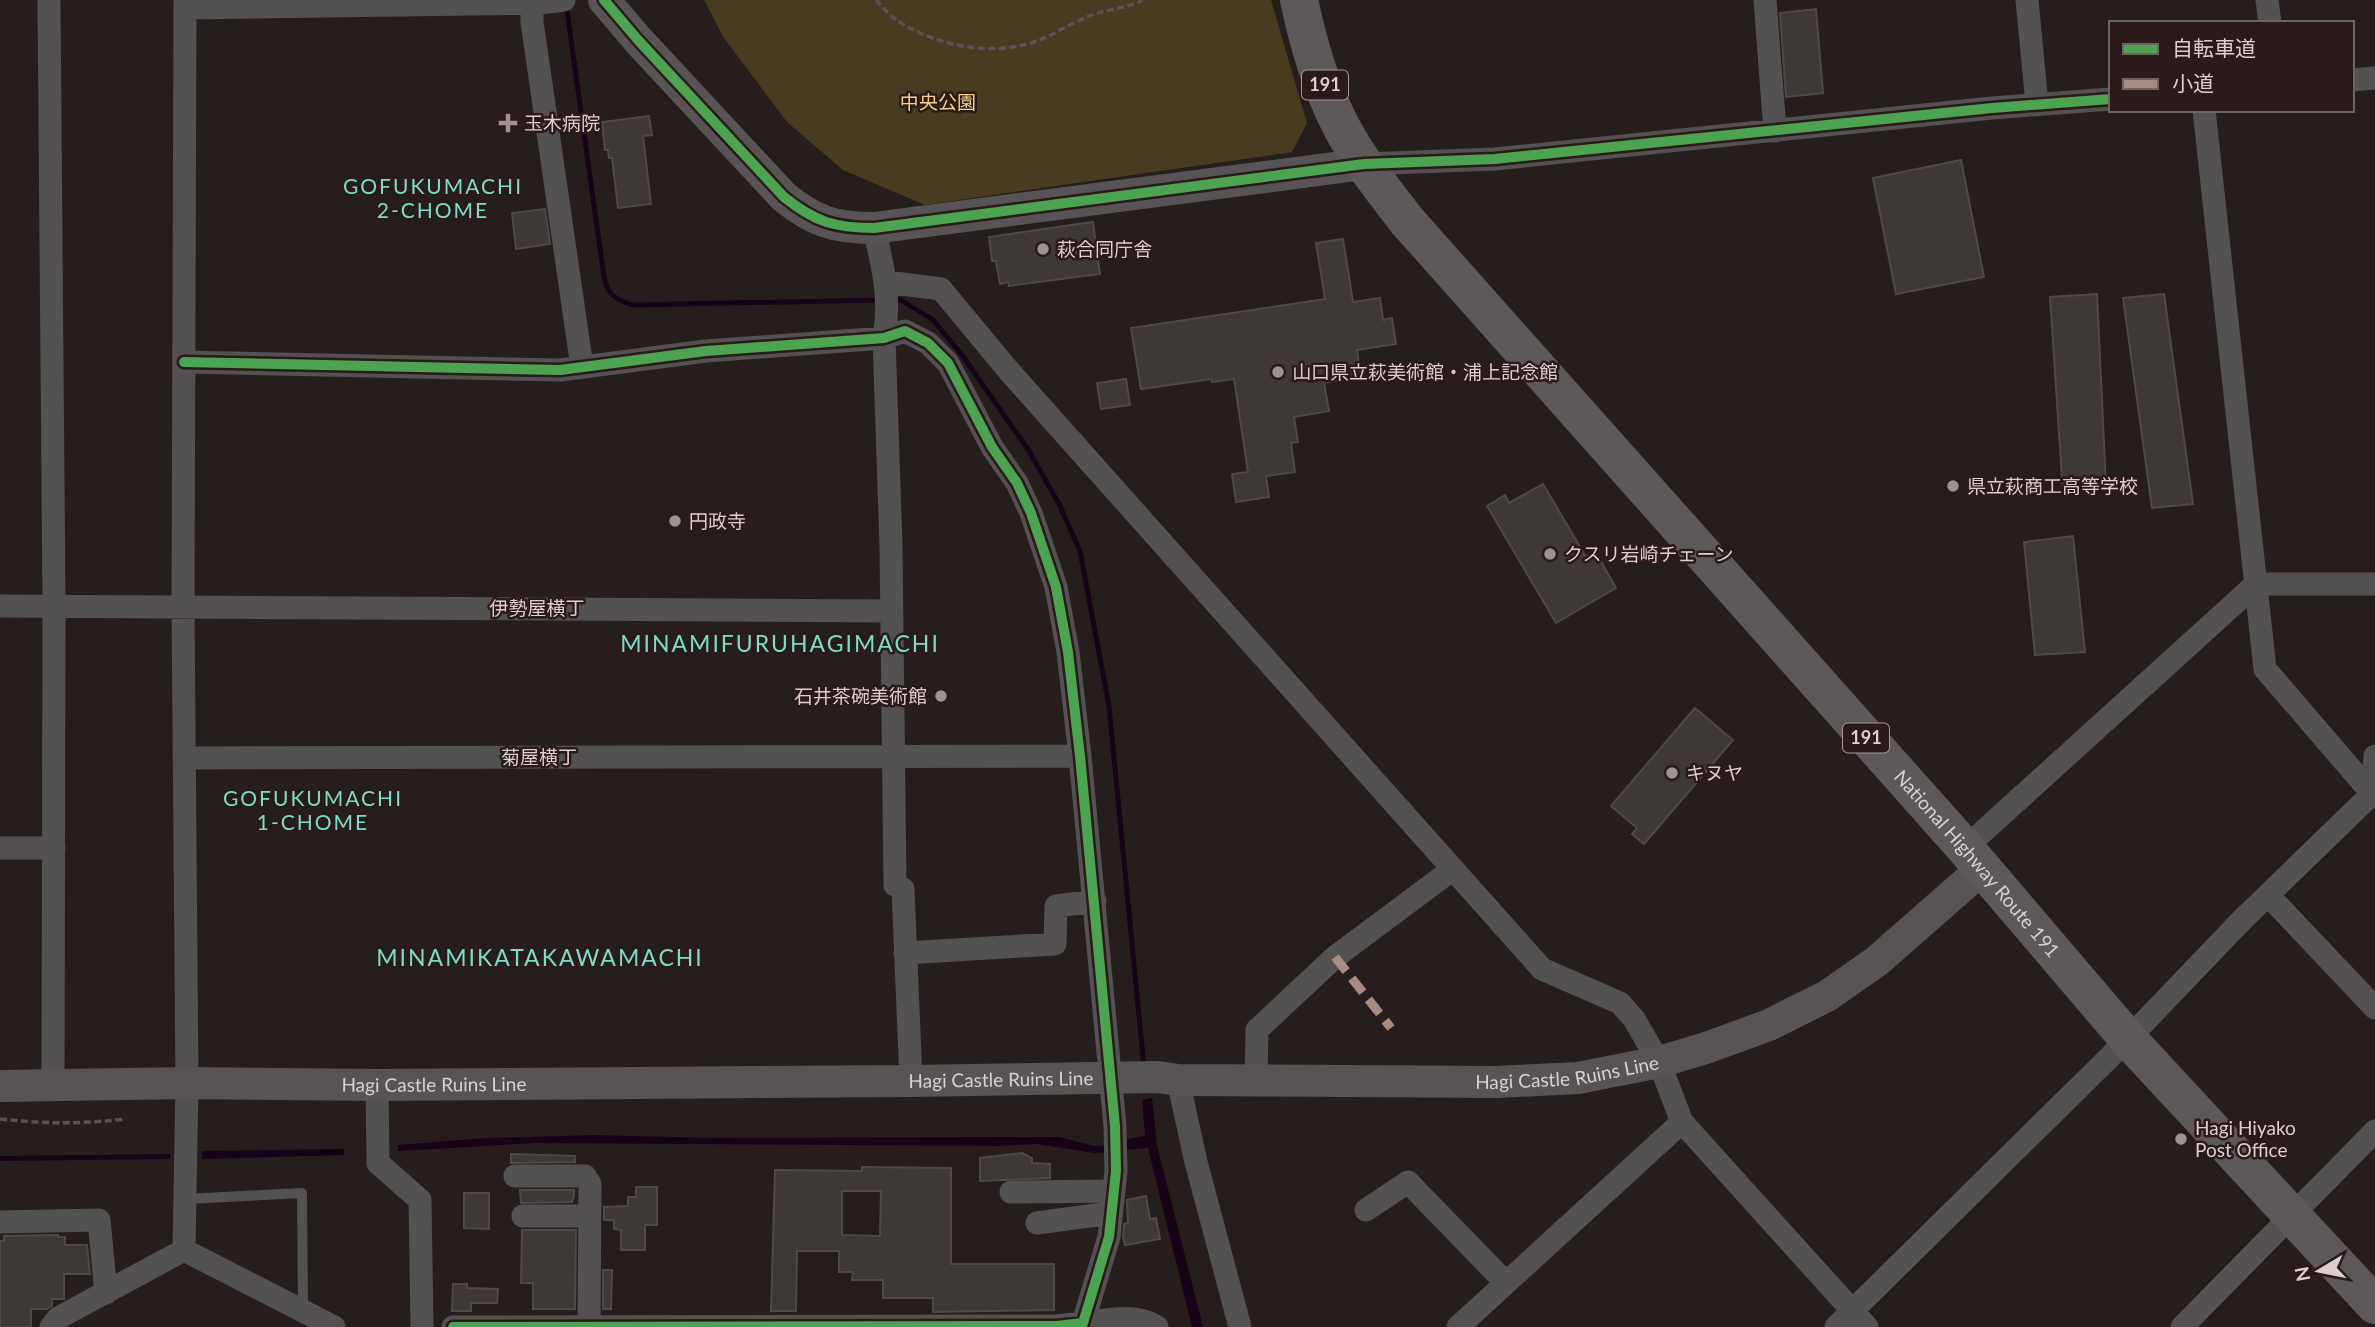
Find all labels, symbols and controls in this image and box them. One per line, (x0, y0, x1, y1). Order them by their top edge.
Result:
legend (2109, 21, 2354, 112)
text: 自転車道 (2172, 35, 2256, 60)
road number: 191 (1302, 70, 1348, 100)
text: 小道 (2172, 70, 2214, 95)
park label: 中央公園 (900, 90, 976, 113)
place label: 玉木病院 (524, 111, 600, 134)
marker: 玉木病院 (498, 113, 518, 133)
district label: GOFUKUMACHI 2-CHOME (343, 173, 523, 222)
place label: 萩合同庁舎 (1057, 237, 1152, 260)
marker: 萩合同庁舎 (1035, 241, 1051, 257)
place label: 山口県立萩美術館・浦上記念館 (1292, 360, 1558, 383)
marker: 山口県立萩美術館・浦上記念館 (1270, 364, 1286, 380)
place label: 県立萩商工高等学校 (1967, 474, 2138, 497)
marker: 県立萩商工高等学校 (1945, 478, 1961, 494)
place label: 円政寺 (689, 509, 746, 532)
marker: 円政寺 (667, 513, 683, 529)
place label: クスリ岩崎チェーン (1564, 542, 1733, 565)
marker: クスリ岩崎チェーン (1542, 546, 1558, 562)
street label: 伊勢屋横丁 (489, 596, 585, 619)
district label: MINAMIFURUHAGIMACHI (620, 629, 940, 657)
place label: 石井茶碗美術館 (794, 684, 927, 707)
marker: 石井茶碗美術館 (933, 688, 949, 704)
road number: 191 (1843, 724, 1889, 752)
street label: 菊屋横丁 (501, 745, 577, 768)
place label: キヌヤ (1686, 761, 1743, 784)
marker: キヌヤ (1664, 765, 1680, 781)
street label: National Highway Route 191 (1890, 765, 2065, 962)
district label: GOFUKUMACHI 1-CHOME (223, 785, 403, 834)
district label: MINAMIKATAKAWAMACHI (376, 943, 704, 971)
street label: Hagi Castle Ruins Line (1475, 1050, 1661, 1093)
street label: Hagi Castle Ruins Line (908, 1066, 1094, 1092)
street label: Hagi Castle Ruins Line (341, 1072, 527, 1096)
place label: Hagi Hiyako Post Office (2195, 1116, 2296, 1161)
marker: Hagi Hiyako Post Office (2173, 1131, 2189, 1147)
north arrow (2284, 1236, 2354, 1306)
text: N (2289, 1265, 2314, 1283)

